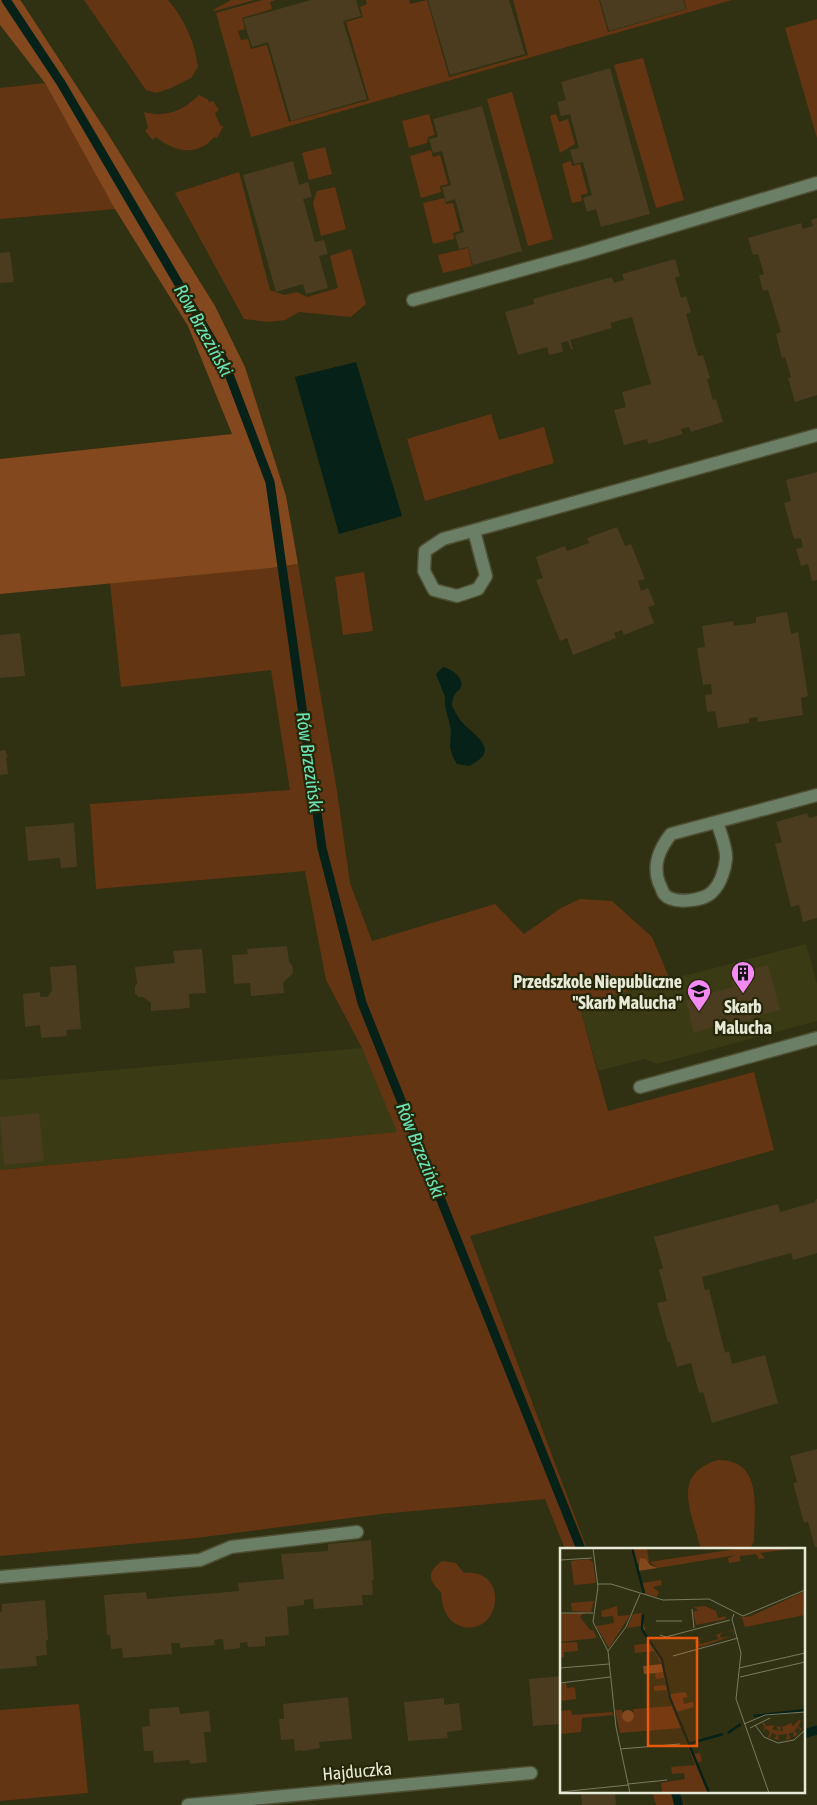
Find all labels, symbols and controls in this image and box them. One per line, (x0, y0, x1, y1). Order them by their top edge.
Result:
water label: Rów Brzeziński (170, 280, 238, 380)
water label: Rów Brzeziński (292, 710, 328, 814)
building icon: Skarb Malucha (730, 960, 756, 994)
place label: Przedszkole Niepubliczne "Skarb Malucha" (513, 971, 682, 1013)
school or university icon: Przedszkole Niepubliczne "Skarb Malucha" (686, 978, 712, 1012)
place label: Skarb Malucha (714, 996, 772, 1038)
water label: Rów Brzeziński (392, 1099, 450, 1201)
inset map (560, 1548, 804, 1792)
street label: Hajduczka (321, 1758, 393, 1784)

